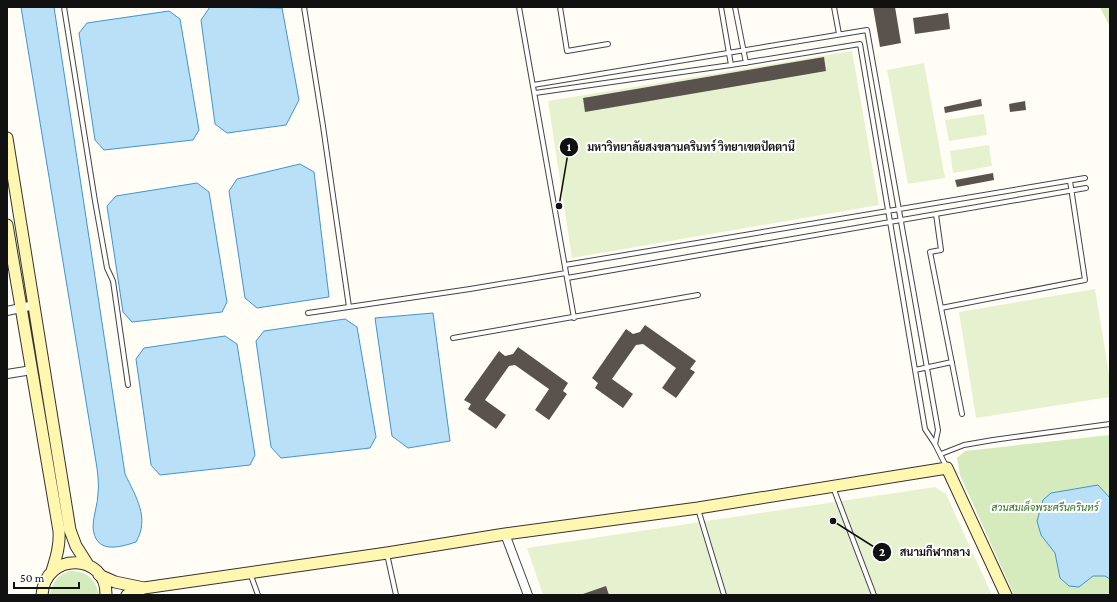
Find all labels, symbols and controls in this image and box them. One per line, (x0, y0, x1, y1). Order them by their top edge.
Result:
callout: มหาวิทยาลัยสงขลานครินทร์ วิทยาเขตปัตตานี (559, 136, 803, 159)
text: มหาวิทยาลัยสงขลานครินทร์ วิทยาเขตปัตตานี (587, 139, 795, 153)
text: 1 (567, 140, 572, 154)
park label: สวนสมเด็จพระศรีนครินทร์ (991, 500, 1101, 513)
callout: สนามกีฬากลาง (872, 541, 979, 564)
text: สนามกีฬากลาง (900, 544, 970, 558)
text: 2 (879, 545, 885, 559)
scale bar (14, 564, 79, 590)
text: 50 m (20, 571, 45, 585)

